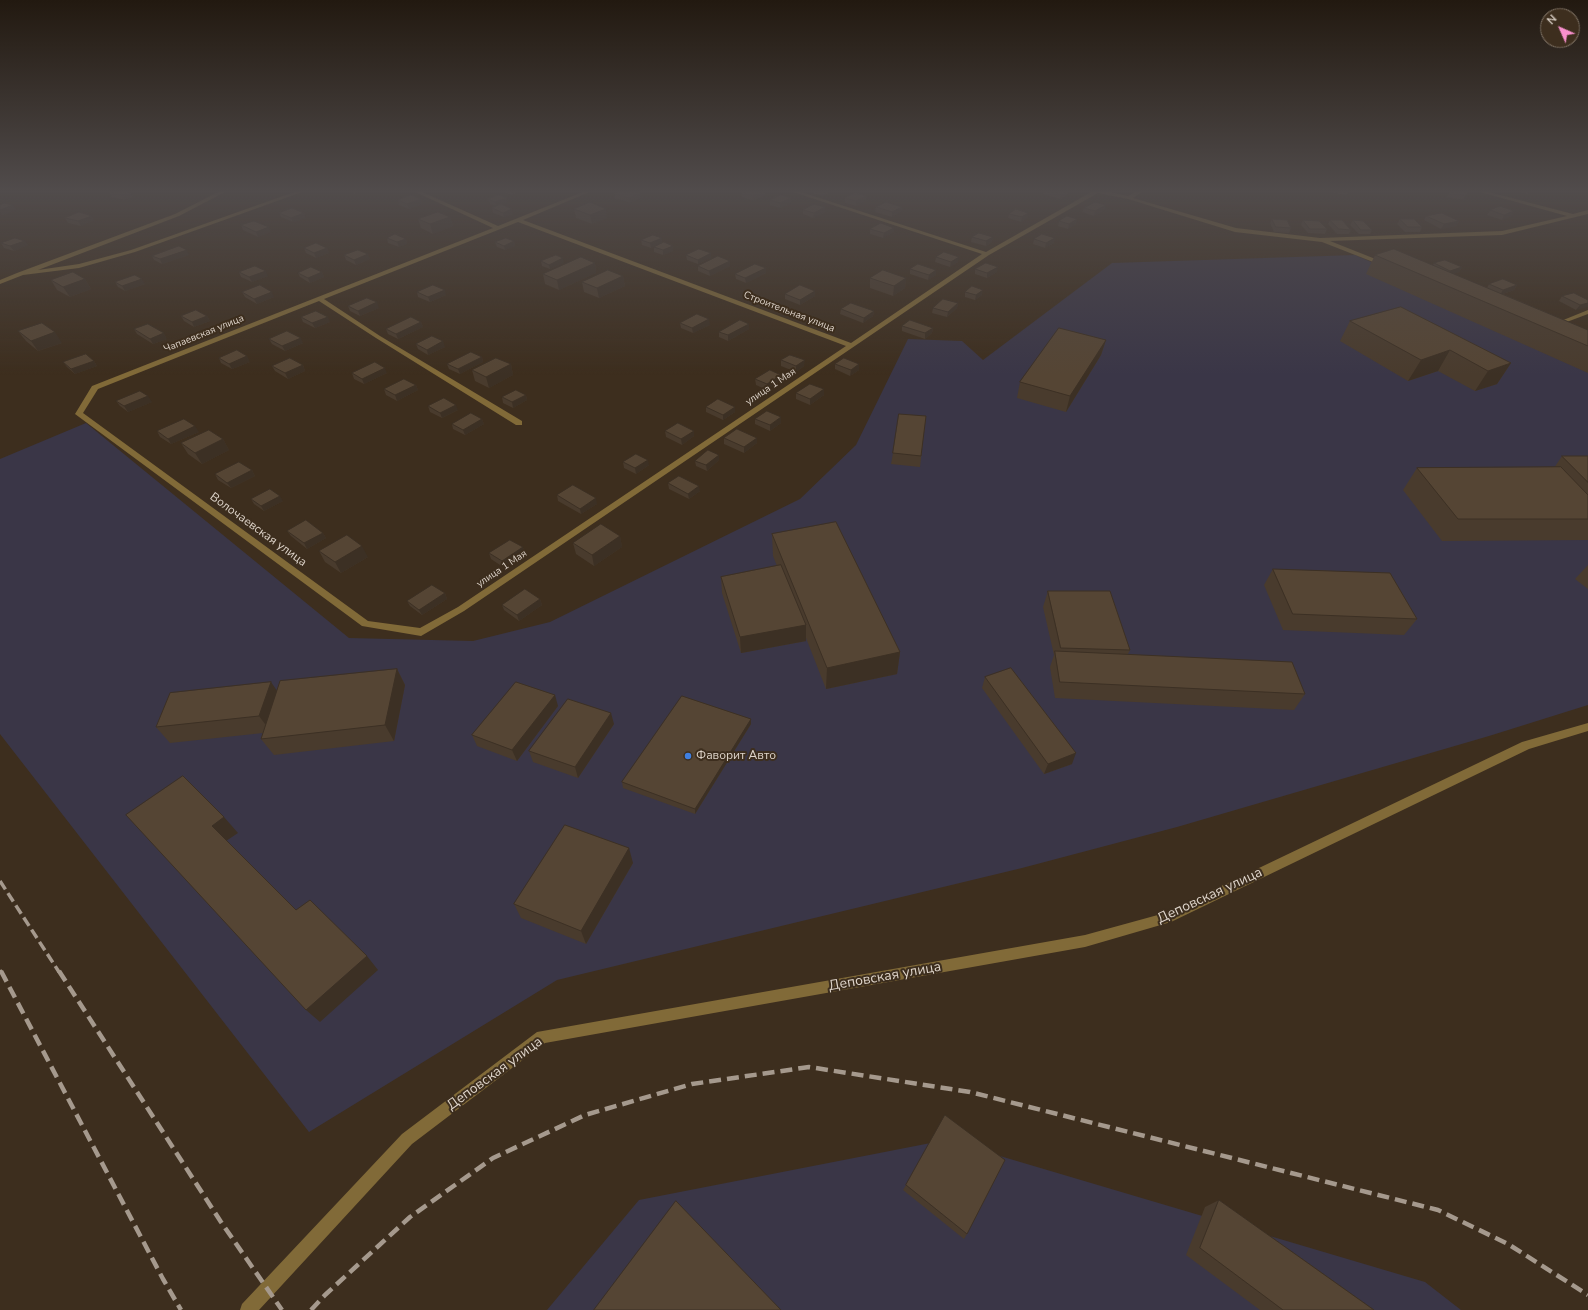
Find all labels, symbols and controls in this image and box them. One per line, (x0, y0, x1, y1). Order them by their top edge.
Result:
north arrow (1540, 8, 1580, 48)
text: N (1544, 12, 1560, 28)
street label: Строительная улица (742, 289, 836, 335)
street label: Чапаевская улица (162, 312, 246, 356)
street label: улица 1 Мая (743, 366, 799, 408)
street label: Волочаевская улица (207, 490, 309, 570)
street label: улица 1 Мая (474, 548, 530, 590)
place label: Фаворит Авто (696, 749, 776, 763)
marker: Фаворит Авто (683, 751, 693, 761)
street label: Деповская улица (1155, 864, 1265, 928)
street label: Деповская улица (827, 959, 943, 995)
street label: Деповская улица (444, 1034, 546, 1114)

